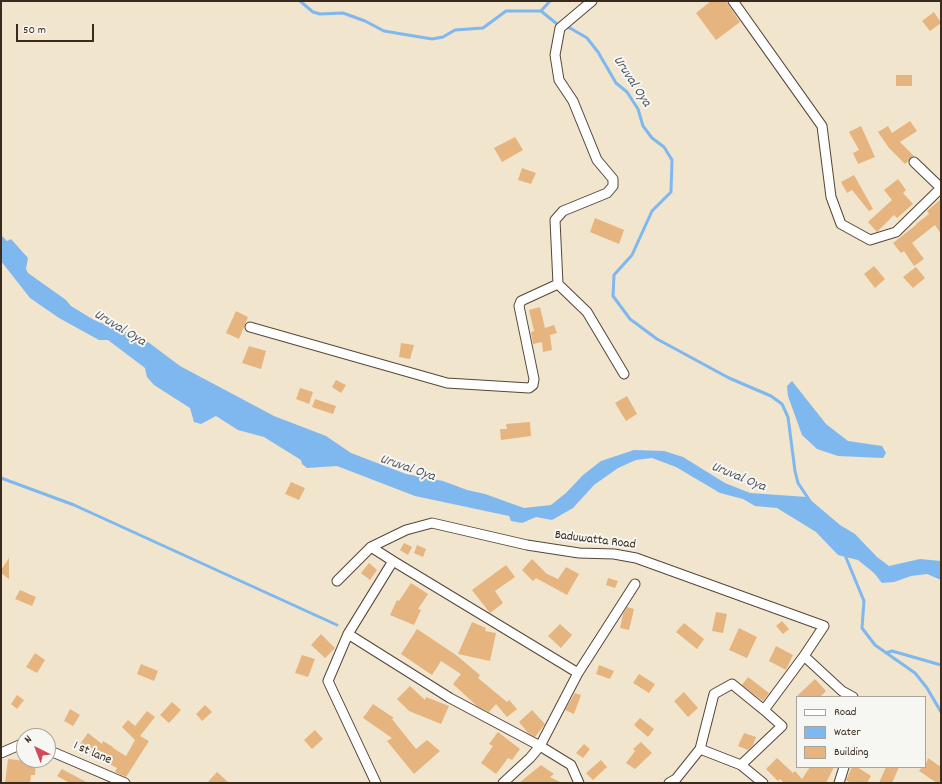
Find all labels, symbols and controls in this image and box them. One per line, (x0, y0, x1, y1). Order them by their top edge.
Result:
scale bar (18, 16, 96, 42)
text: 50 m (23, 22, 46, 39)
water label: Uruval Oya (608, 53, 654, 111)
water label: Uruval Oya (90, 307, 148, 351)
water label: Uruval Oya (377, 452, 437, 486)
water label: Uruval Oya (708, 459, 768, 497)
street label: Baduwatta Road (554, 528, 636, 554)
legend (796, 696, 926, 768)
text: Road (834, 704, 856, 721)
text: Water (834, 724, 861, 741)
north arrow (16, 728, 56, 768)
text: N (21, 732, 36, 748)
street label: 1 st lane (71, 739, 113, 769)
text: Building (834, 744, 869, 761)

